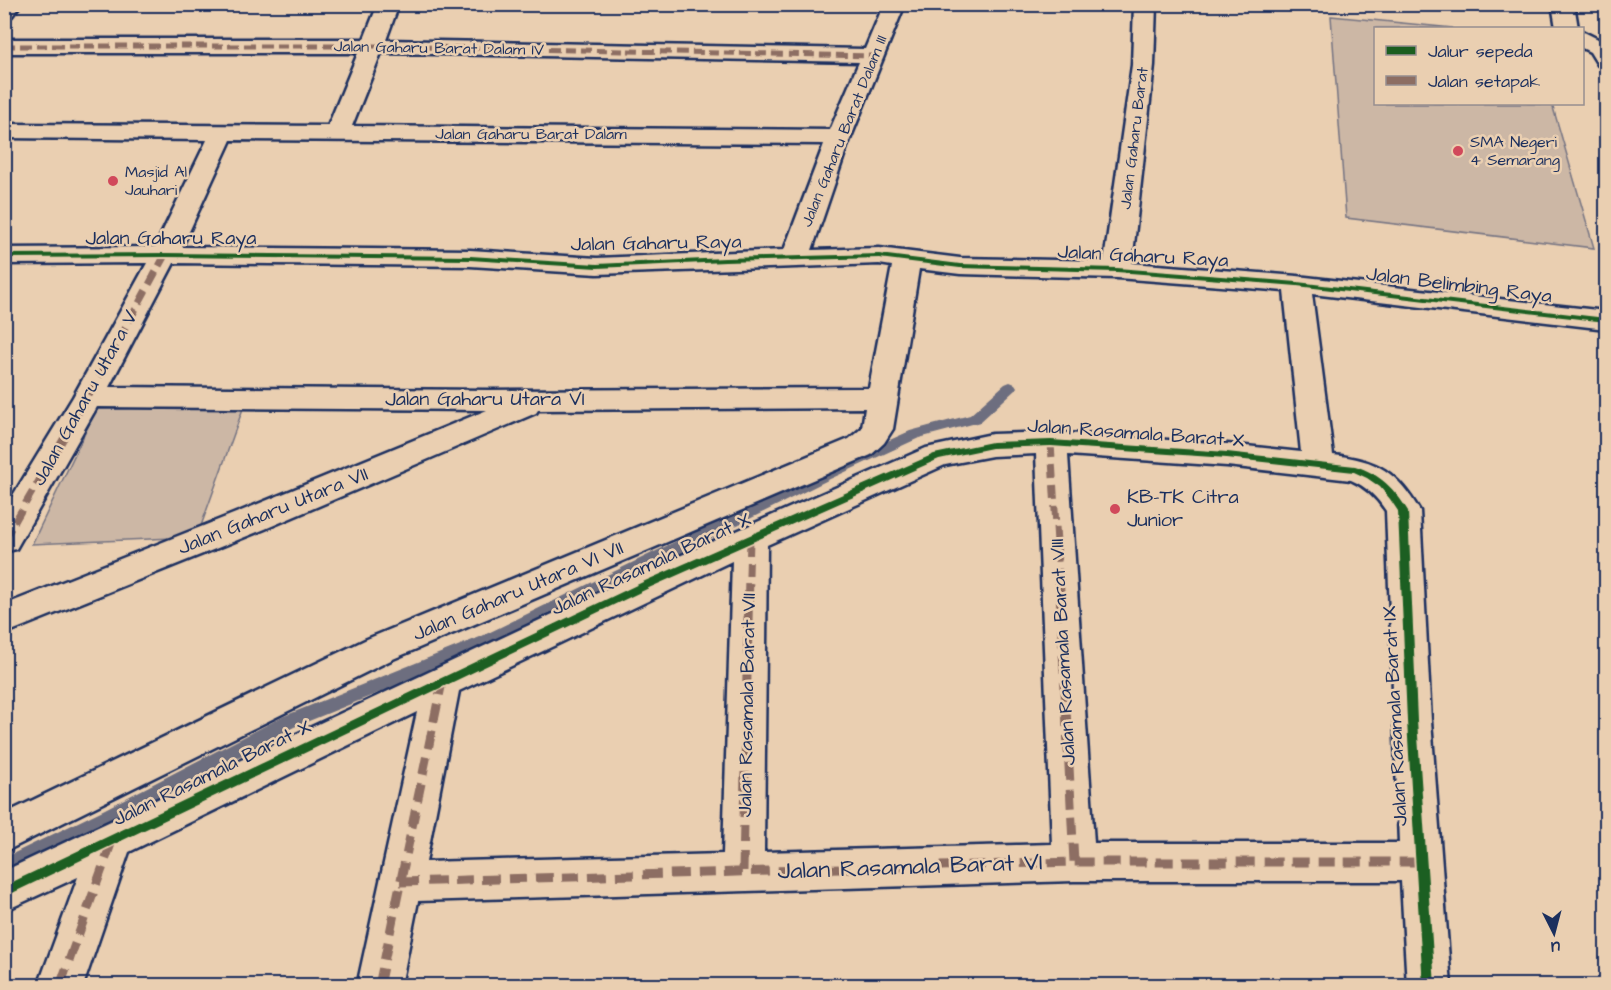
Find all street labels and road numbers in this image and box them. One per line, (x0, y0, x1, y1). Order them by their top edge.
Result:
street label: Jalan Gaharu Barat Dalam III (795, 32, 893, 230)
street label: Jalan Gaharu Barat Dalam IV (334, 35, 544, 61)
street label: Jalan Gaharu Barat (1114, 65, 1154, 210)
street label: Jalan Gaharu Barat Dalam (435, 123, 627, 145)
street label: Jalan Gaharu Raya (86, 224, 256, 253)
street label: Jalan Gaharu Raya (570, 228, 742, 259)
street label: Jalan Gaharu Raya (1057, 238, 1229, 275)
street label: Jalan Belimbing Raya (1364, 260, 1554, 311)
street label: Jalan Gaharu Utara V (25, 305, 145, 491)
street label: Jalan Gaharu Utara VI (385, 385, 585, 413)
street label: Jalan Rasamala Barat X (1027, 411, 1245, 455)
street label: Jalan Gaharu Utara VII (174, 460, 372, 562)
street label: Jalan Rasamala Barat X (547, 505, 755, 623)
street label: Jalan Gaharu Utara VI VII (408, 534, 628, 648)
street label: Jalan Rasamala Barat VIII (1043, 538, 1083, 766)
street label: Jalan Rasamala Barat VII (731, 593, 763, 817)
street label: Jalan Rasamala Barat IX (1375, 605, 1415, 827)
street label: Jalan Rasamala Barat X (108, 713, 316, 833)
street label: Jalan Rasamala Barat VI (777, 845, 1043, 889)

